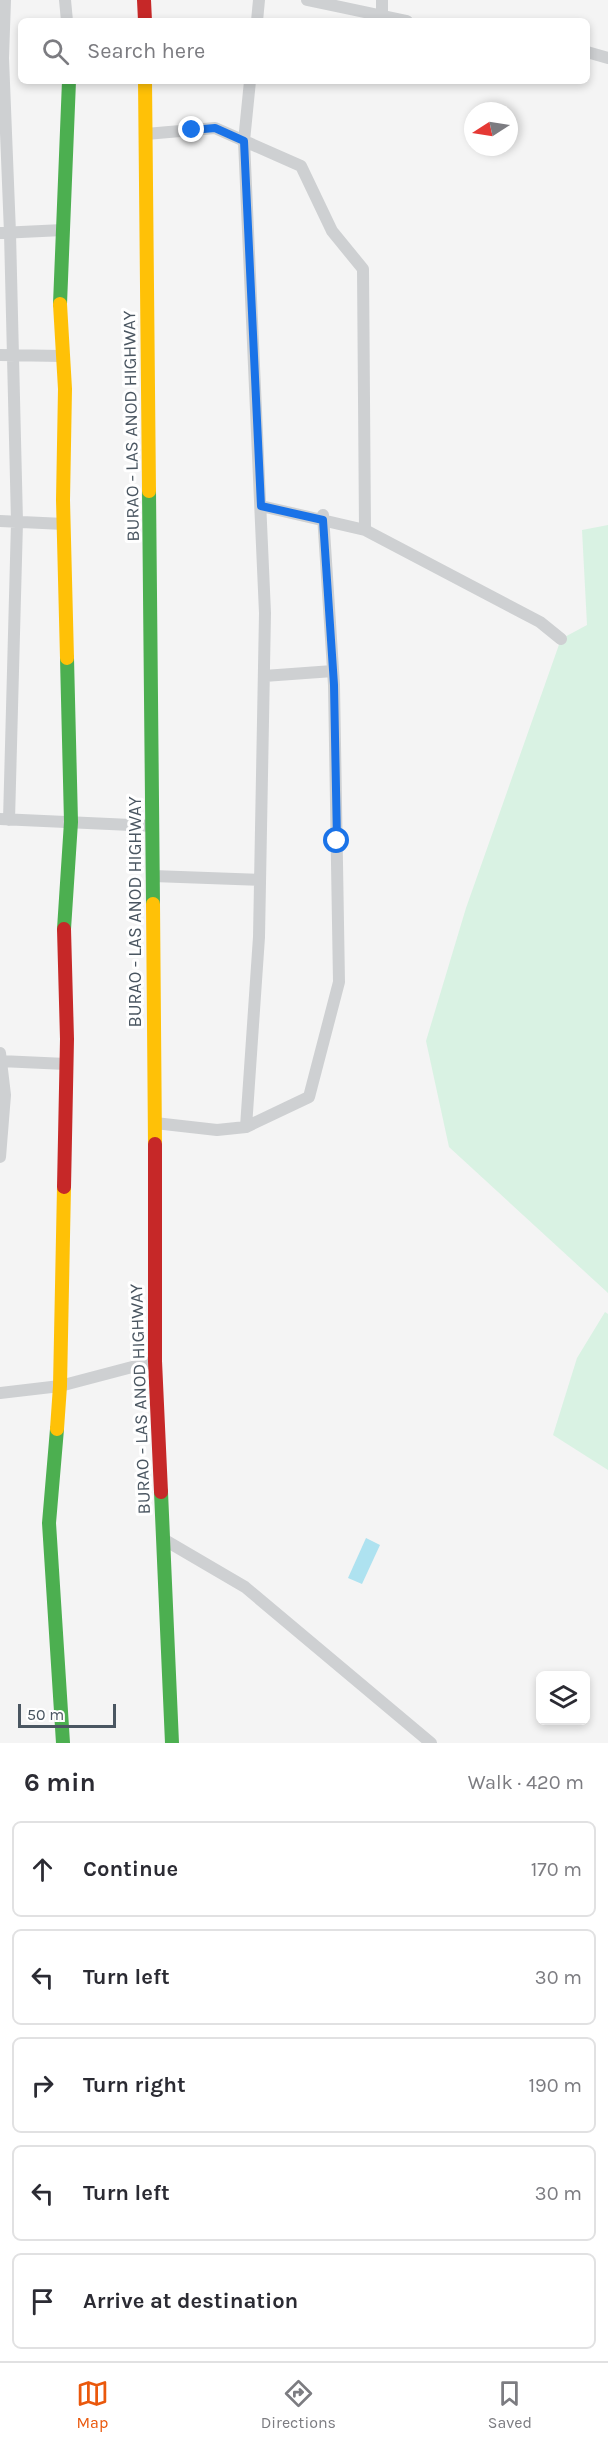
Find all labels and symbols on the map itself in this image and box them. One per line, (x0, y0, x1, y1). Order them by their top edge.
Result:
north arrow (464, 102, 518, 156)
route end (178, 116, 204, 142)
street label: BURAO - LAS ANOD HIGHWAY (118, 310, 144, 542)
street label: BURAO - LAS ANOD HIGHWAY (124, 796, 146, 1028)
route start (323, 827, 349, 853)
street label: BURAO - LAS ANOD HIGHWAY (125, 1283, 155, 1515)
scale bar (18, 1701, 116, 1728)

